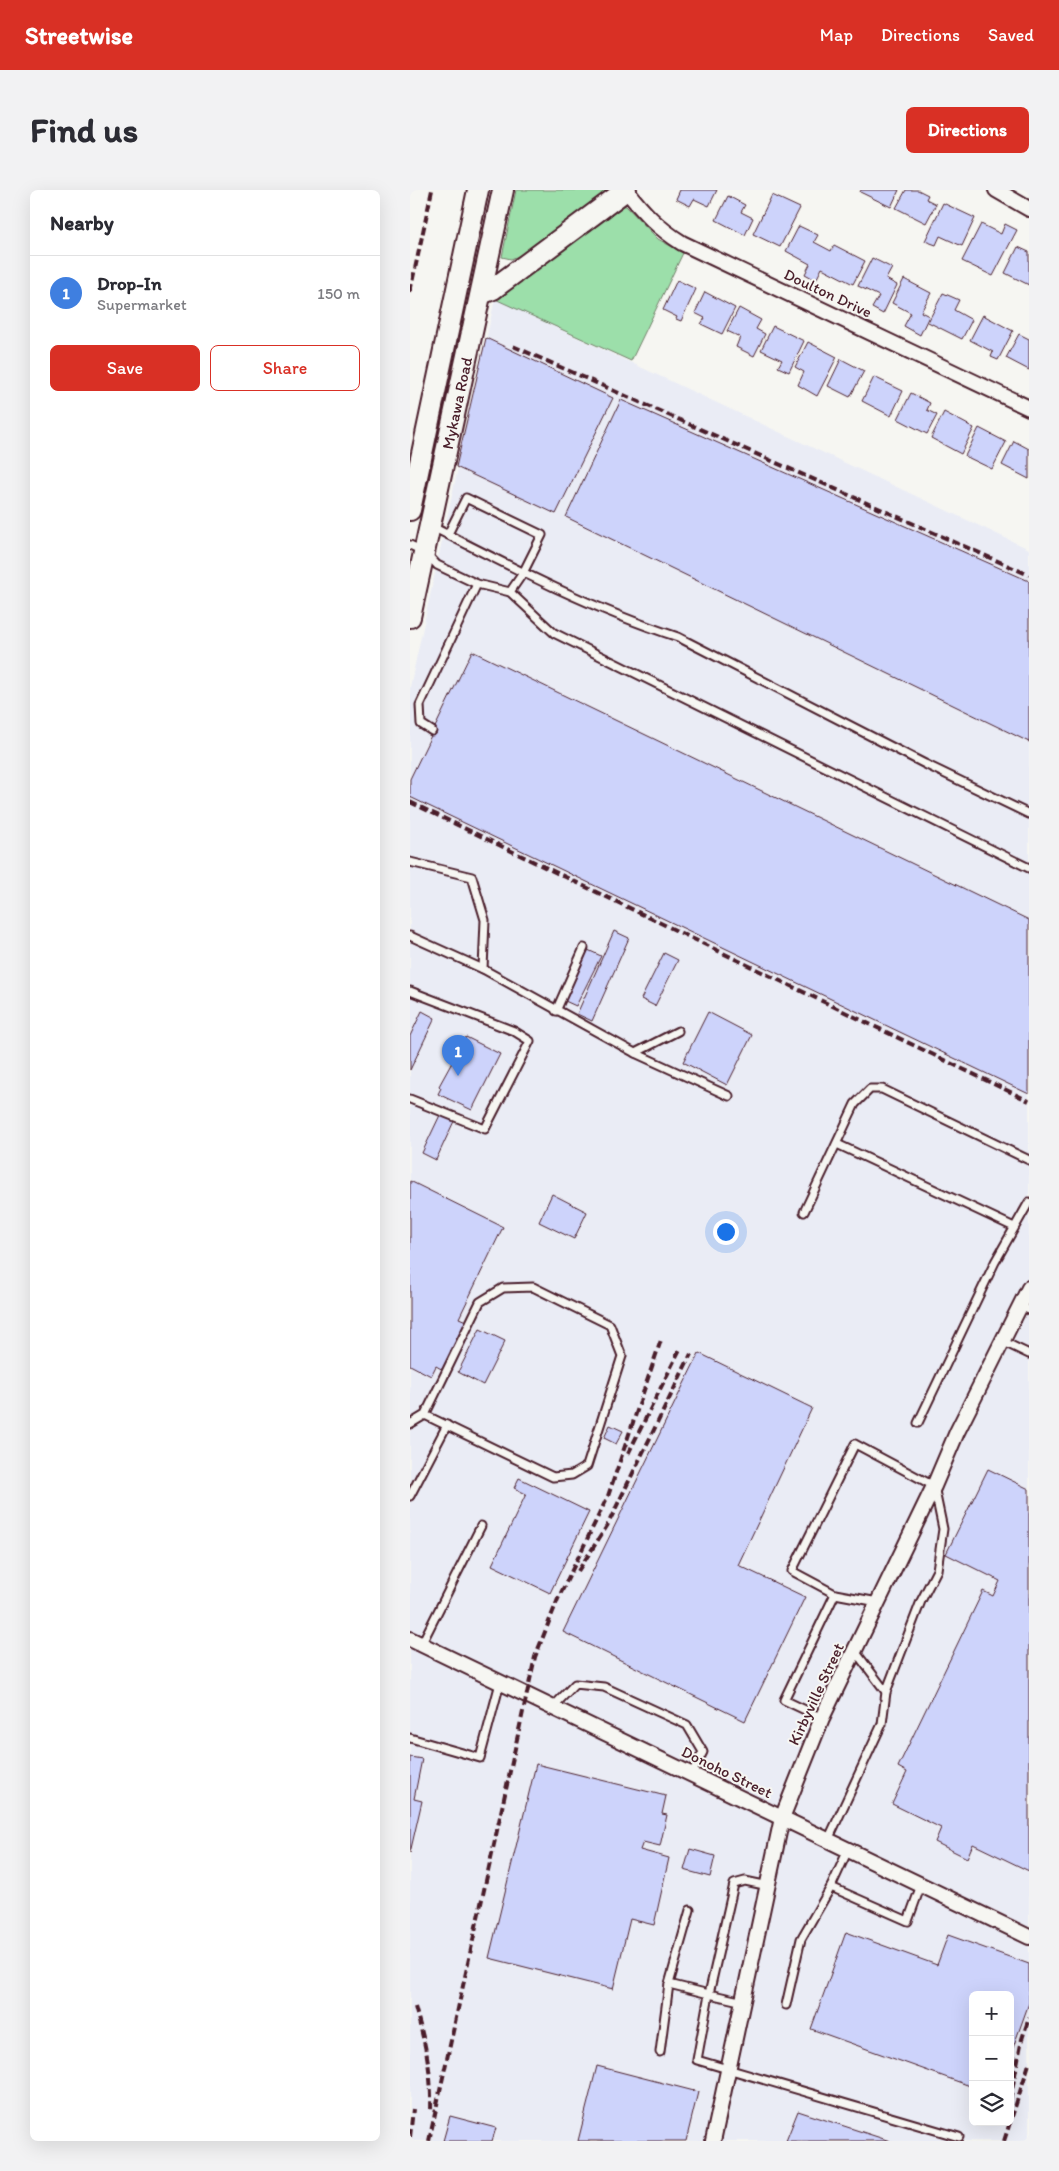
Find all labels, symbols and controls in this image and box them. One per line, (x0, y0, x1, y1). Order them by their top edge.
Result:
text: Streetwise (25, 21, 133, 50)
text: Map (820, 24, 853, 46)
text: Directions (881, 24, 960, 46)
text: Saved (988, 24, 1034, 46)
button: Directions (906, 107, 1029, 153)
text: Find us (30, 109, 138, 151)
text: Nearby (50, 210, 114, 235)
street label: Doulton Drive (781, 264, 875, 322)
text: Drop-In (97, 272, 162, 295)
text: 1 (62, 284, 70, 303)
text: 150 m (317, 284, 360, 303)
text: Supermarket (97, 295, 187, 314)
button: Save (50, 345, 200, 391)
button: Share (210, 345, 360, 391)
street label: Mykawa Road (437, 355, 476, 451)
pin: 1 (442, 1035, 474, 1076)
your location (713, 1219, 739, 1245)
street label: Kirbyville Street (784, 1640, 848, 1748)
street label: Donoho Street (679, 1742, 775, 1802)
map controls (969, 1991, 1014, 2126)
button: + (969, 1991, 1014, 2036)
button: − (969, 2036, 1014, 2081)
button: layers (969, 2081, 1014, 2126)

